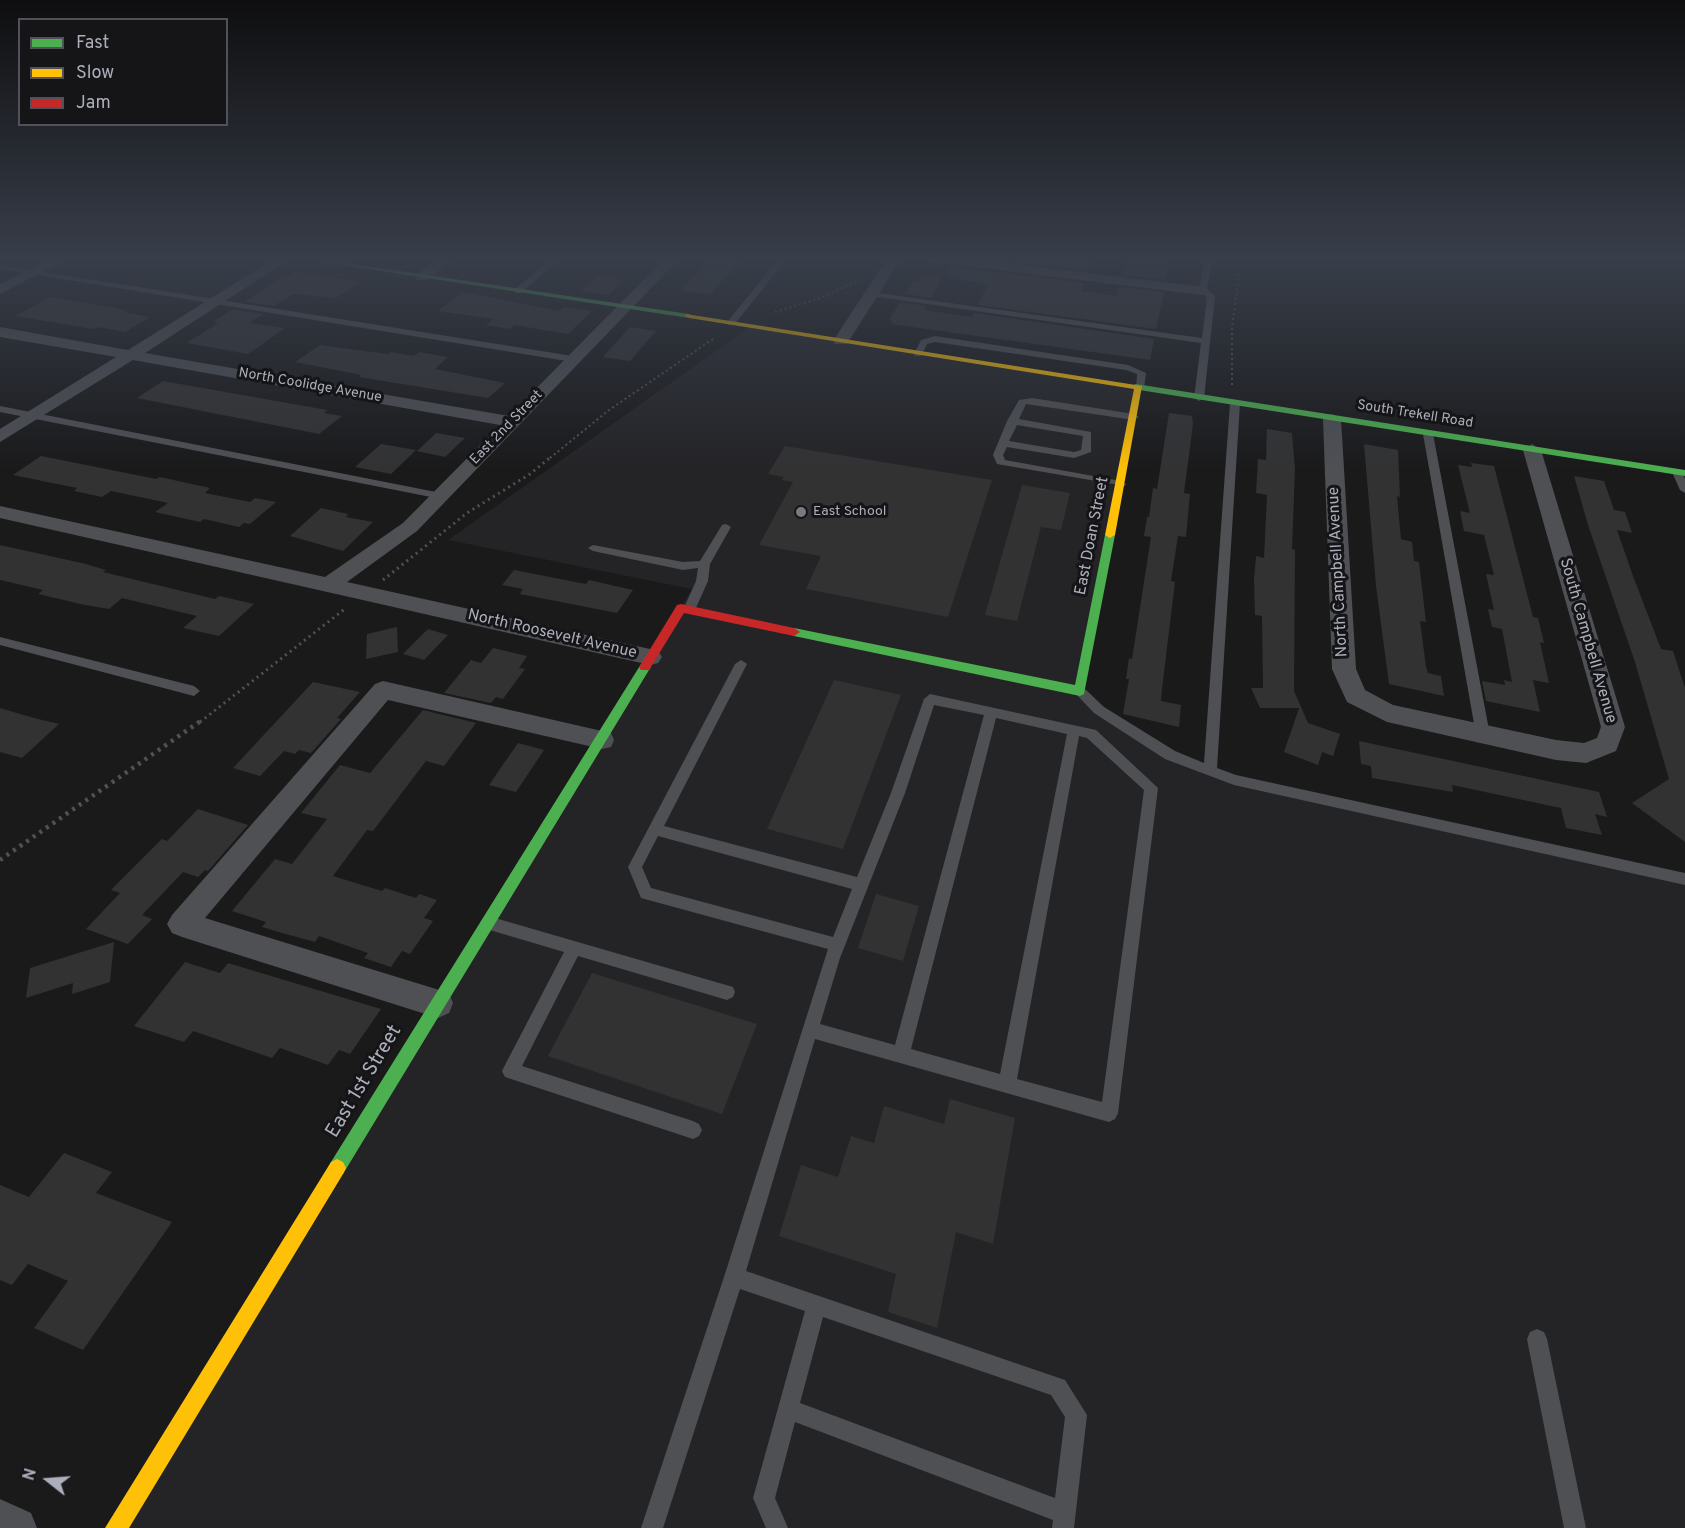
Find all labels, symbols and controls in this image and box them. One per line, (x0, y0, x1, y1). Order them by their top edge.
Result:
legend (18, 18, 228, 126)
text: Fast (76, 32, 109, 55)
text: Slow (76, 62, 114, 85)
text: Jam (76, 92, 111, 115)
street label: North Coolidge Avenue (237, 365, 383, 407)
street label: East 2nd Street (467, 387, 547, 469)
street label: South Trekell Road (1356, 398, 1474, 432)
street label: East Doan Street (1072, 475, 1114, 597)
street label: North Campbell Avenue (1325, 486, 1353, 658)
place label: East School (813, 504, 886, 520)
marker: East School (794, 505, 808, 519)
street label: South Campbell Avenue (1554, 556, 1620, 726)
street label: North Roosevelt Avenue (465, 606, 639, 664)
street label: East 1st Street (322, 1021, 408, 1143)
north arrow (18, 1450, 78, 1510)
text: N (20, 1466, 42, 1483)

